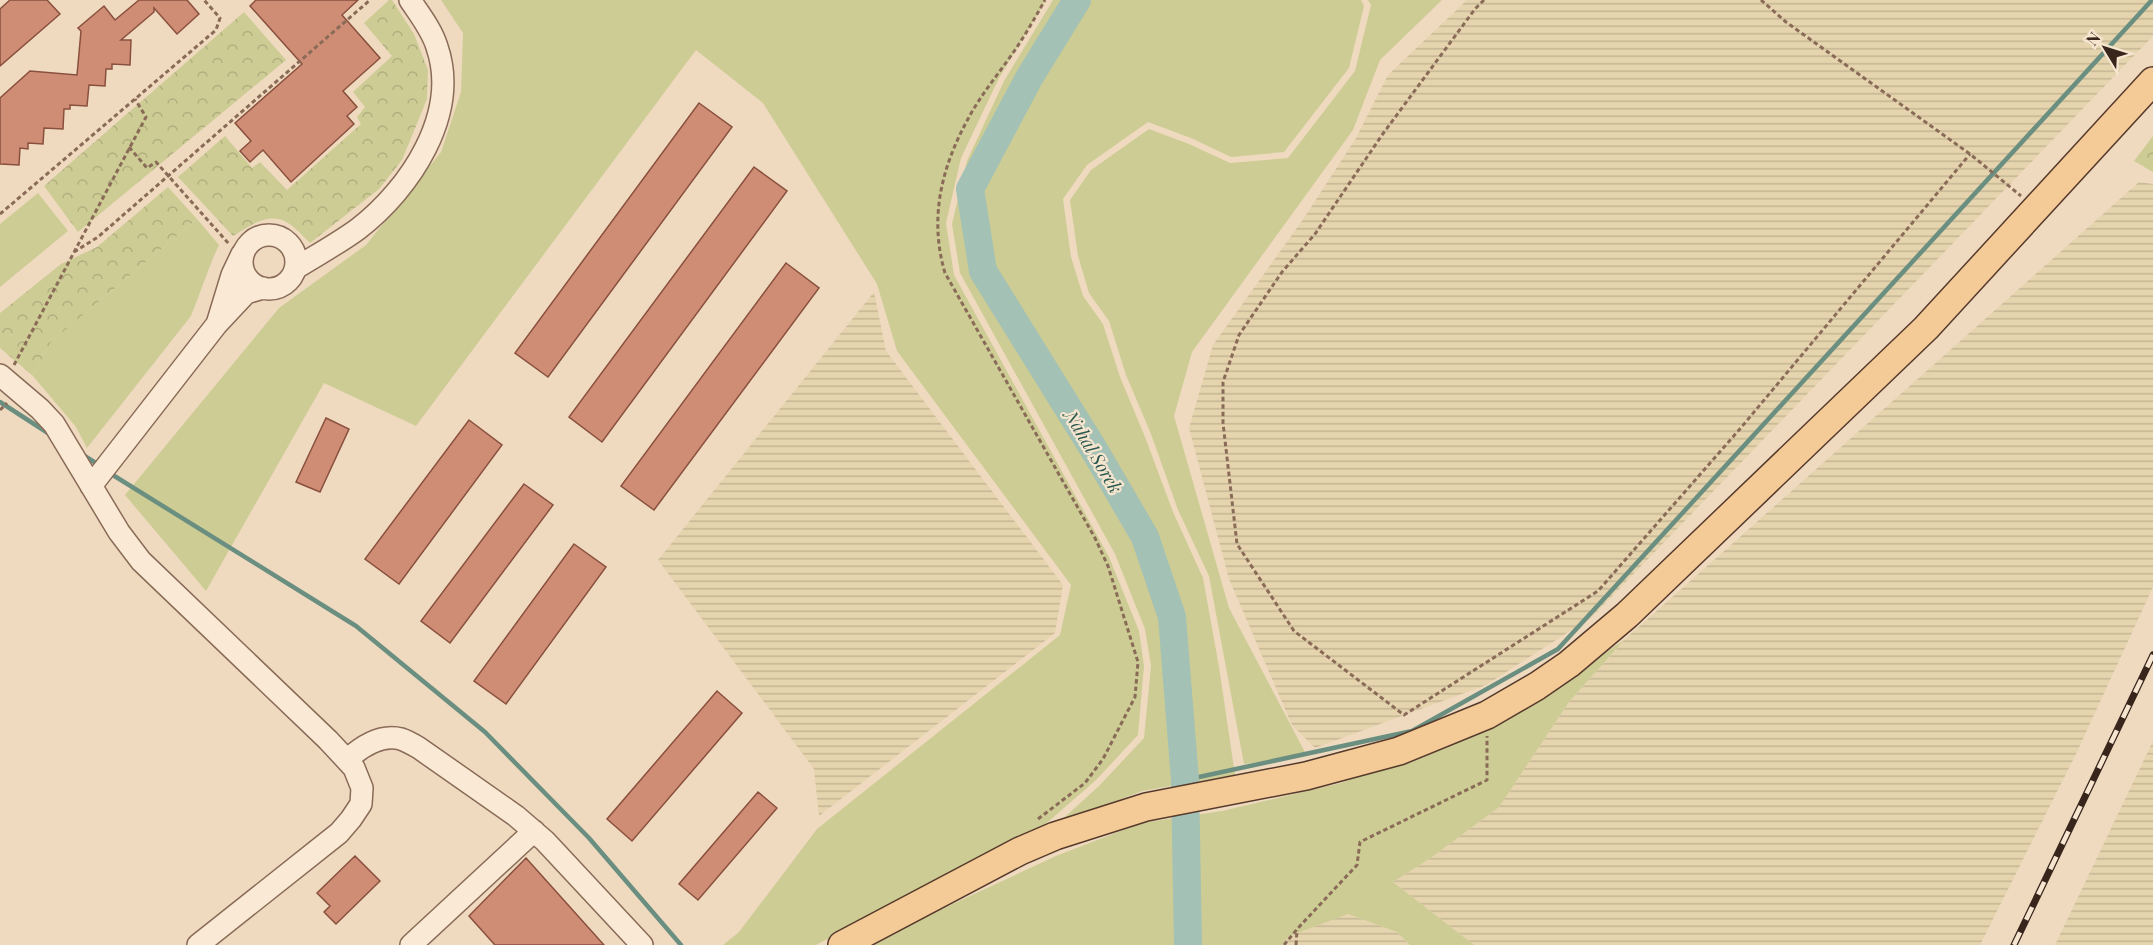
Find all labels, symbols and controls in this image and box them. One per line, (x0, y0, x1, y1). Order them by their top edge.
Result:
north arrow (2075, 18, 2135, 78)
text: N (2081, 27, 2105, 49)
water label: Nahal Sorek (1059, 404, 1128, 498)

